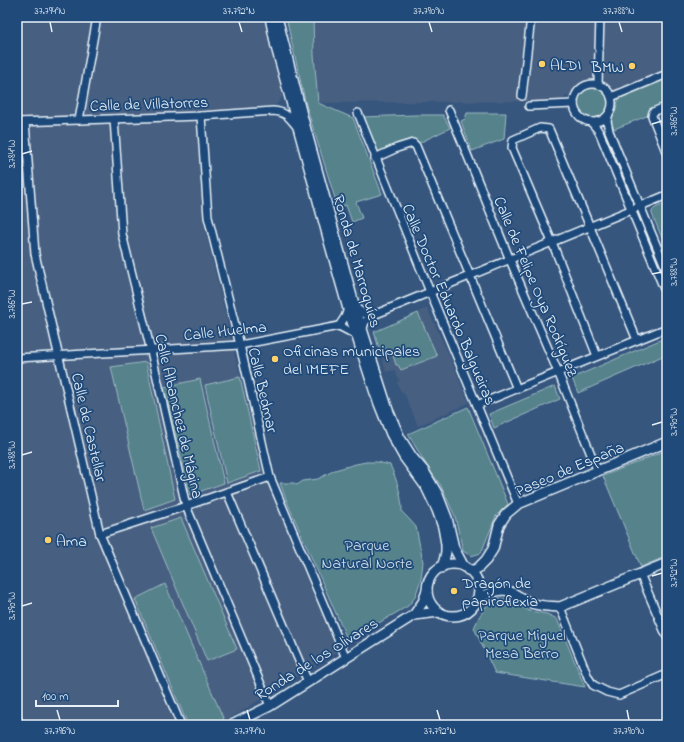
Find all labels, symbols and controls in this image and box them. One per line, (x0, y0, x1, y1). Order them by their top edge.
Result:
text: 37.794°N (35, 4, 66, 19)
text: 37.792°N (223, 4, 255, 19)
text: 37.790°N (413, 4, 445, 19)
text: 37.788°N (603, 4, 635, 19)
place label: ALDI (550, 54, 581, 78)
place label: BMW (590, 56, 624, 80)
marker: ALDI (537, 59, 547, 69)
marker: BMW (627, 61, 637, 71)
street label: Calle de Villatorres (90, 91, 209, 119)
text: 3.786°W (667, 106, 682, 135)
text: 3.784°W (5, 139, 20, 168)
street label: Ronda de Marroquíes (326, 192, 387, 331)
street label: Calle de Felipe Oya Rodríguez (486, 193, 584, 381)
street label: Calle Doctor Eduardo Balgueiras (395, 200, 502, 409)
text: 3.788°W (667, 258, 682, 286)
text: 3.786°W (5, 289, 20, 318)
street label: Calle Huelma (183, 316, 268, 348)
street label: Calle Albanchez de Mágina (147, 332, 209, 501)
place label: Oficinas municipales del IMEFE (283, 340, 420, 382)
street label: Calle Bedmar (241, 345, 284, 436)
marker: Oficinas municipales del IMEFE (270, 354, 280, 364)
street label: Calle de Castellar (64, 371, 112, 484)
text: 3.790°W (667, 408, 682, 436)
street label: Paseo de España (511, 436, 628, 504)
text: 3.788°W (5, 441, 20, 469)
place label: Ama (56, 530, 87, 554)
park label: Parque Natural Norte (322, 534, 413, 576)
marker: Ama (43, 535, 53, 545)
text: 3.792°W (667, 558, 682, 587)
place label: Dragón de papiroflexia (461, 572, 538, 614)
marker: Dragón de papiroflexia (449, 586, 459, 596)
text: 3.790°W (5, 592, 20, 620)
street label: Ronda de los Olivares (251, 612, 383, 707)
park label: Parque Miguel Mesa Berro (478, 624, 566, 666)
scale bar (36, 682, 118, 708)
text: 100 m (42, 688, 69, 706)
text: 37.796°N (44, 724, 76, 739)
text: 37.794°N (235, 724, 266, 739)
text: 37.792°N (424, 724, 456, 739)
text: 37.790°N (613, 724, 645, 739)

